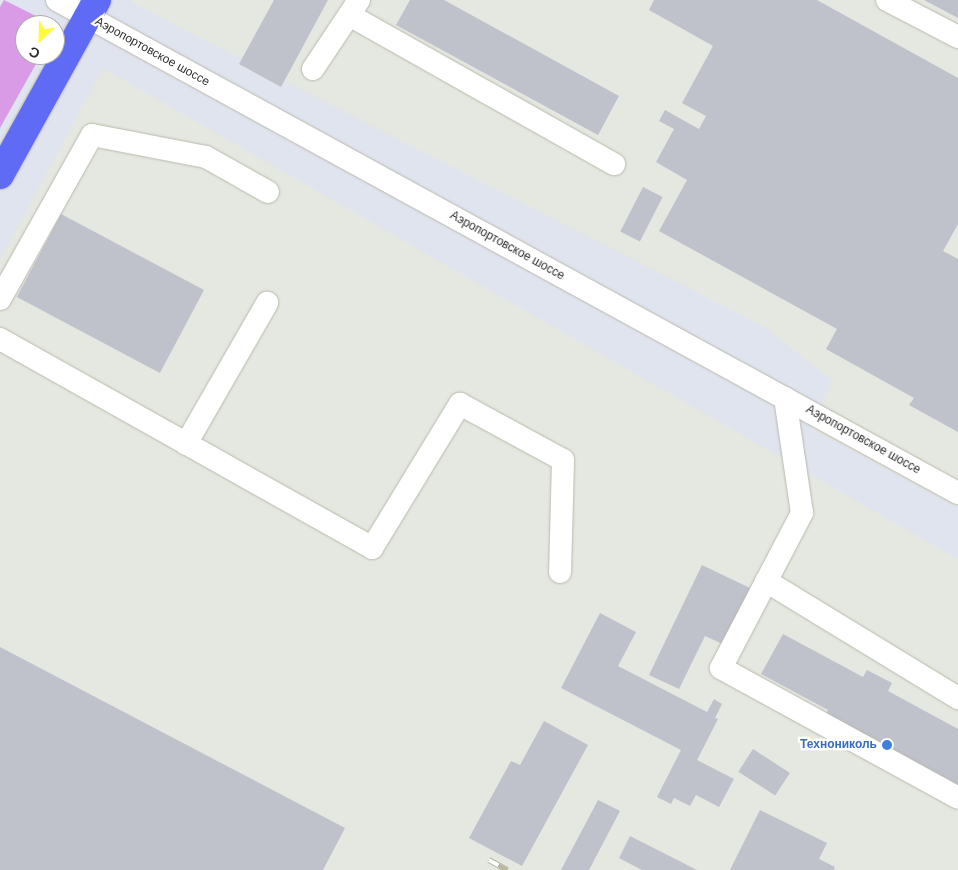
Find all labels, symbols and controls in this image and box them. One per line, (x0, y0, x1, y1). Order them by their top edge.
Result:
north arrow (15, 15, 65, 65)
street label: Аэропортовское шоссе (92, 15, 212, 89)
text: С (26, 43, 42, 62)
street label: Аэропортовское шоссе (447, 209, 567, 283)
street label: Аэропортовское шоссе (803, 403, 923, 477)
place label: Технониколь (800, 738, 877, 752)
marker: Технониколь (881, 739, 893, 751)

